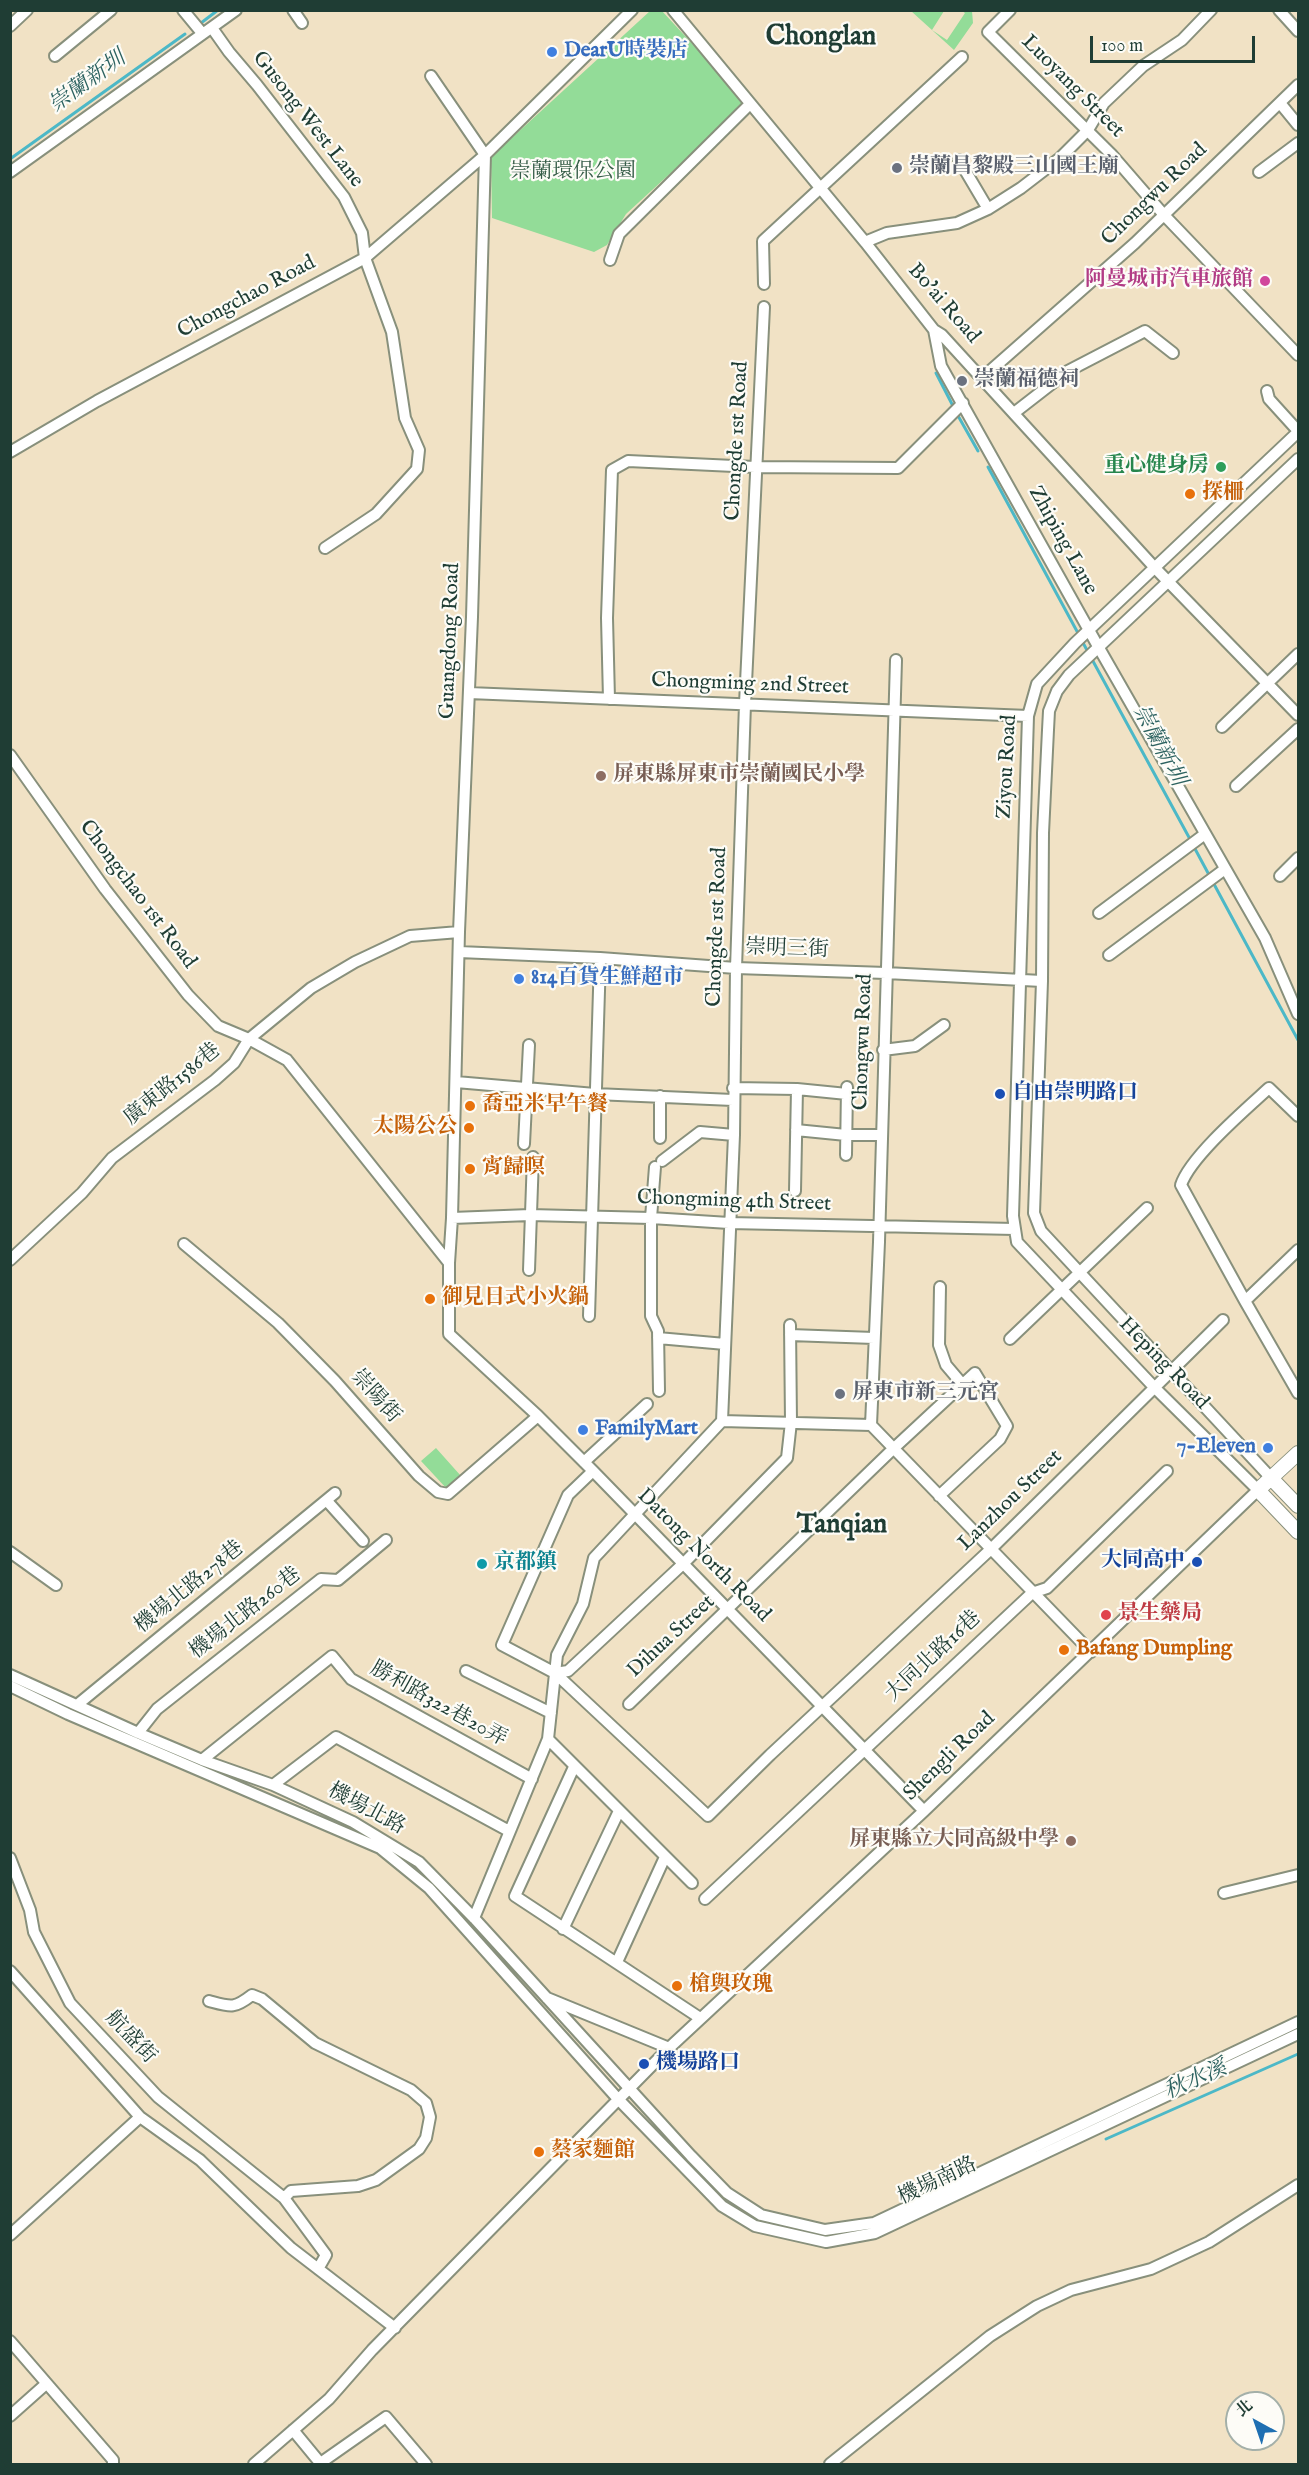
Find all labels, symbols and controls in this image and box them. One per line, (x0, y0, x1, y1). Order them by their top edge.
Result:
district label: Chonglan (766, 22, 876, 54)
scale bar (1093, 24, 1258, 62)
street label: Luoyang Street (1015, 30, 1129, 144)
text: 100 m (1101, 35, 1143, 58)
place label: DearU時裝店 (564, 39, 688, 65)
marker: DearU時裝店 (545, 45, 559, 59)
water label: 崇蘭新圳 (45, 46, 131, 120)
street label: Gusong West Lane (246, 47, 368, 193)
street label: Chongwu Road (1097, 138, 1213, 252)
place label: 崇蘭昌黎殿三山國王廟 (909, 155, 1119, 181)
park label: 崇蘭環保公園 (510, 160, 636, 186)
marker: 崇蘭昌黎殿三山國王廟 (890, 161, 904, 175)
street label: Chongchao Road (174, 251, 320, 345)
street label: Bo'ai Road (902, 259, 984, 349)
place label: 阿曼城市汽車旅館 (1085, 268, 1253, 294)
marker: 阿曼城市汽車旅館 (1258, 274, 1272, 288)
street label: Chongde 1st Road (721, 361, 755, 521)
place label: 崇蘭福德祠 (974, 368, 1079, 394)
marker: 崇蘭福德祠 (955, 374, 969, 388)
place label: 重心健身房 (1104, 454, 1209, 480)
marker: 重心健身房 (1214, 460, 1228, 474)
place label: 探柵 (1202, 481, 1244, 507)
street label: Zhiping Lane (1022, 482, 1102, 600)
marker: 探柵 (1183, 487, 1197, 501)
street label: Guangdong Road (436, 562, 466, 720)
street label: Chongming 2nd Street (651, 669, 849, 701)
water label: 崇蘭新圳 (1126, 701, 1190, 791)
street label: Ziyou Road (993, 714, 1023, 820)
place label: 屏東縣屏東市崇蘭國民小學 (613, 763, 865, 789)
marker: 屏東縣屏東市崇蘭國民小學 (594, 769, 608, 783)
street label: Chongchao 1st Road (73, 816, 201, 974)
street label: Chongde 1st Road (703, 847, 733, 1007)
street label: 崇明三街 (745, 936, 829, 964)
place label: 814百貨生鮮超市 (531, 966, 683, 992)
marker: 814百貨生鮮超市 (512, 972, 526, 986)
street label: Chongwu Road (849, 973, 879, 1111)
street label: 廣東路1586巷 (120, 1039, 226, 1131)
place label: 自由崇明路口 (1012, 1081, 1138, 1107)
marker: 自由崇明路口 (993, 1087, 1007, 1101)
place label: 喬亞米早午餐 (482, 1093, 608, 1119)
marker: 喬亞米早午餐 (463, 1099, 477, 1113)
place label: 太陽公公 (373, 1115, 457, 1141)
marker: 太陽公公 (462, 1121, 476, 1135)
place label: 宵歸暝 (482, 1156, 545, 1182)
marker: 宵歸暝 (463, 1162, 477, 1176)
street label: Chongming 4th Street (636, 1186, 832, 1218)
place label: 御見日式小火鍋 (442, 1286, 589, 1312)
marker: 御見日式小火鍋 (423, 1292, 437, 1306)
street label: Heping Road (1113, 1312, 1213, 1416)
street label: 崇陽街 (345, 1365, 405, 1429)
place label: 屏東市新三元宮 (852, 1381, 999, 1407)
marker: 屏東市新三元宮 (833, 1387, 847, 1401)
place label: FamilyMart (595, 1417, 698, 1443)
marker: FamilyMart (576, 1423, 590, 1437)
place label: 7-Eleven (1177, 1435, 1256, 1461)
marker: 7-Eleven (1261, 1441, 1275, 1455)
street label: Lanzhou Street (954, 1445, 1068, 1557)
street label: Datong North Road (631, 1484, 775, 1628)
district label: Tanqian (797, 1510, 887, 1542)
street label: 機場北路278巷 (131, 1536, 249, 1640)
place label: 大同高中 (1101, 1549, 1185, 1575)
place label: 京都鎮 (494, 1551, 557, 1577)
marker: 大同高中 (1190, 1555, 1204, 1569)
marker: 京都鎮 (475, 1557, 489, 1571)
street label: 機場北路260巷 (185, 1563, 307, 1665)
street label: Dihua Street (623, 1590, 721, 1684)
place label: 景生藥局 (1118, 1602, 1202, 1628)
street label: 大同北路16巷 (881, 1606, 987, 1708)
marker: 景生藥局 (1099, 1608, 1113, 1622)
place label: Bafang Dumpling (1076, 1637, 1232, 1663)
marker: Bafang Dumpling (1057, 1643, 1071, 1657)
street label: 勝利路322巷20弄 (365, 1657, 511, 1753)
street label: Shengli Road (899, 1707, 1001, 1807)
street label: 機場北路 (323, 1779, 409, 1841)
place label: 屏東縣立大同高級中學 (849, 1828, 1059, 1854)
marker: 屏東縣立大同高級中學 (1064, 1834, 1078, 1848)
place label: 槍與玫瑰 (689, 1973, 773, 1999)
marker: 槍與玫瑰 (670, 1979, 684, 1993)
street label: 航盛街 (99, 2006, 161, 2070)
place label: 機場路口 (656, 2051, 740, 2077)
water label: 秋水溪 (1160, 2056, 1232, 2106)
marker: 機場路口 (637, 2057, 651, 2071)
place label: 蔡家麵館 (551, 2139, 635, 2165)
marker: 蔡家麵館 (532, 2145, 546, 2159)
street label: 機場南路 (895, 2153, 981, 2211)
north arrow (1225, 2391, 1285, 2451)
text: 北 (1232, 2396, 1257, 2422)

